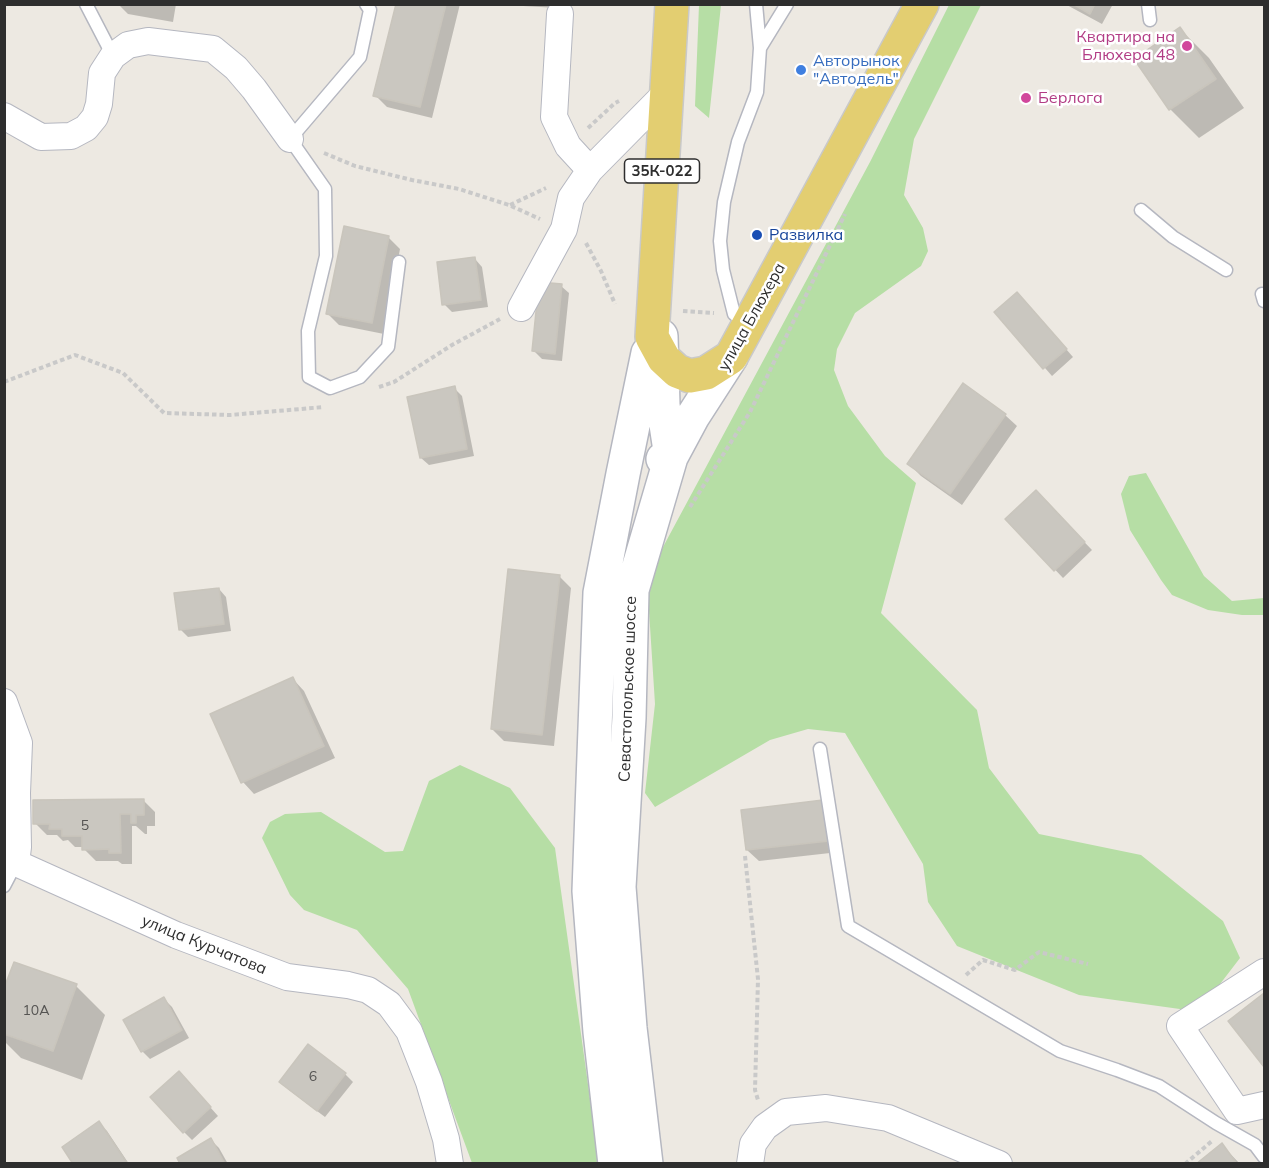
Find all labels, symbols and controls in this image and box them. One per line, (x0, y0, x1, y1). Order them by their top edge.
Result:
place label: Квартира на Блюхера 48 (1076, 27, 1175, 65)
marker: Квартира на Блюхера 48 (1180, 39, 1194, 53)
place label: Авторынок "Автодель" (813, 51, 900, 89)
marker: Авторынок "Автодель" (794, 63, 808, 77)
place label: Берлога (1038, 88, 1103, 108)
marker: Берлога (1019, 91, 1033, 105)
road number: 35К-022 (624, 159, 700, 183)
place label: Развилка (769, 225, 843, 245)
marker: Развилка (750, 228, 764, 242)
street label: улица Блюхера (714, 260, 790, 374)
street label: Севастопольское шоссе (615, 596, 641, 782)
house number: 5 (81, 818, 89, 834)
street label: улица Курчатова (139, 911, 269, 979)
house number: 10А (22, 1003, 50, 1019)
house number: 6 (309, 1069, 317, 1085)

